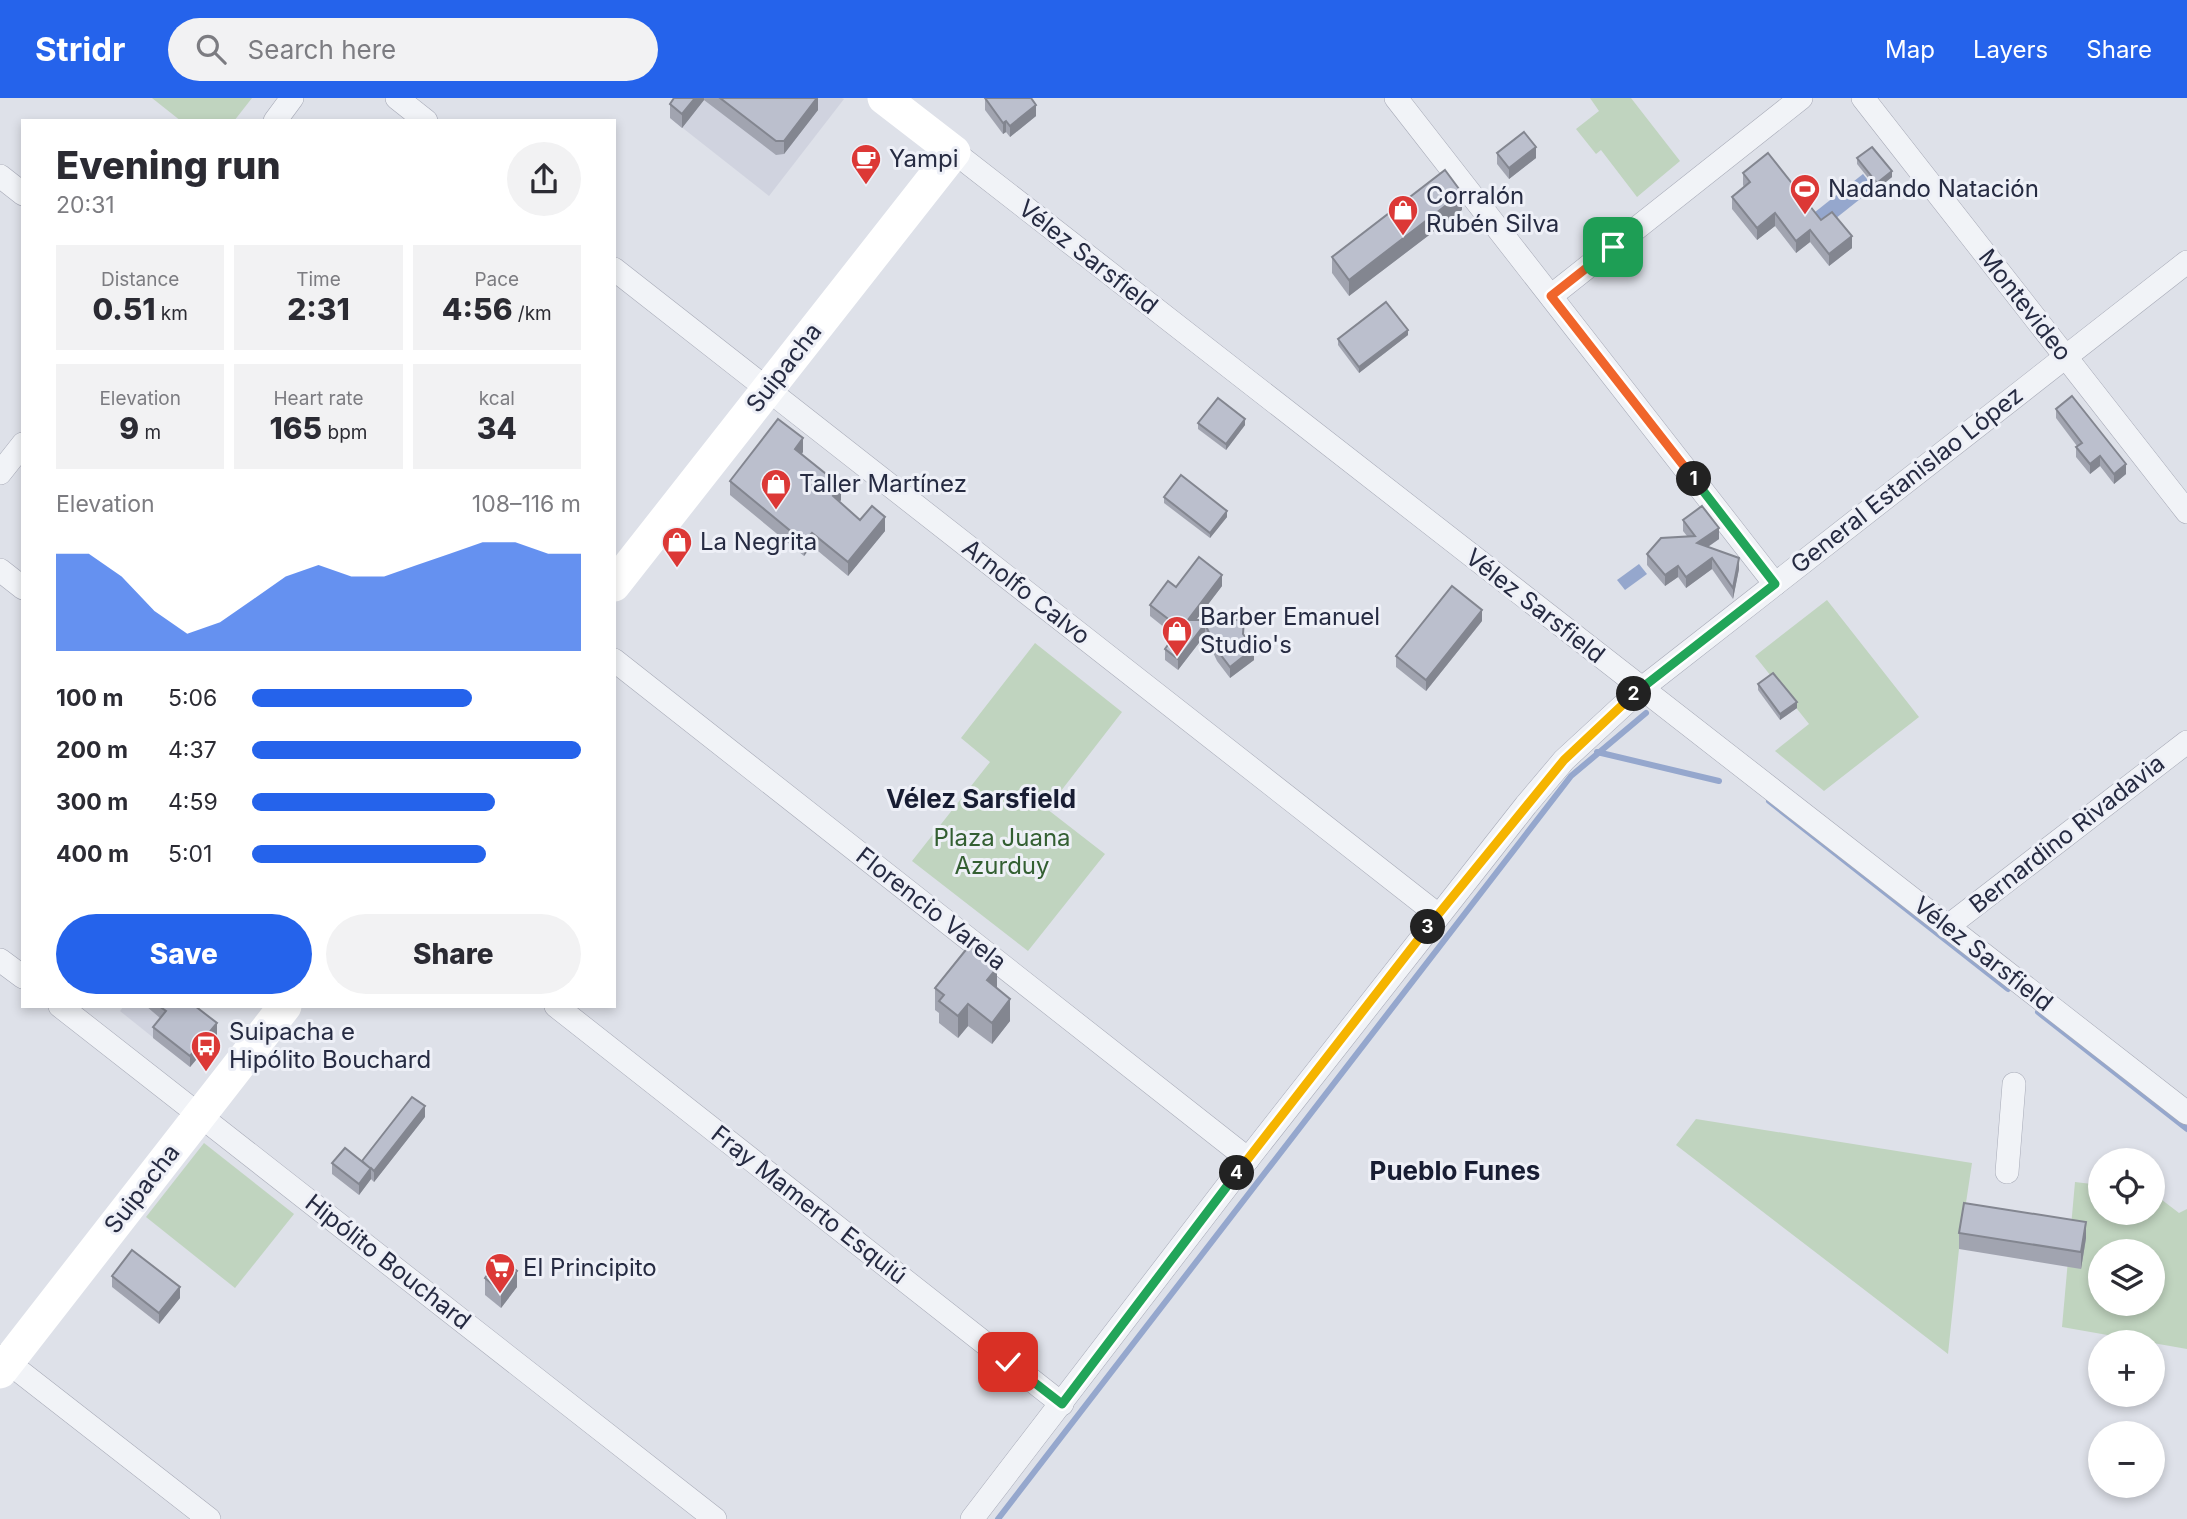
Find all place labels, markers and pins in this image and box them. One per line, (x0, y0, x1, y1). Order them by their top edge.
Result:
cafe icon: Yampi (849, 142, 883, 186)
place label: Yampi (889, 144, 959, 173)
sports icon: Nadando Natación (1788, 172, 1822, 216)
place label: Nadando Natación (1828, 174, 2039, 203)
place label: Corralón Rubén Silva (1426, 181, 1559, 238)
shop icon: Corralón Rubén Silva (1386, 193, 1420, 237)
pin (1583, 217, 1643, 277)
pin: 1 (1676, 462, 1712, 496)
shop icon: Taller Martínez (759, 467, 793, 511)
place label: Taller Martínez (799, 469, 967, 498)
shop icon: La Negrita (660, 525, 694, 569)
place label: La Negrita (700, 527, 817, 556)
place label: Barber Emanuel Studio's (1200, 602, 1380, 659)
shop icon: Barber Emanuel Studio's (1160, 614, 1194, 658)
pin: 2 (1616, 676, 1652, 712)
pin: 3 (1410, 910, 1446, 944)
place label: Suipacha e Hipólito Bouchard (229, 1017, 431, 1074)
bus stop icon: Suipacha e Hipólito Bouchard (189, 1029, 223, 1073)
pin: 4 (1220, 1156, 1254, 1190)
supermarket icon: El Principito (483, 1251, 517, 1295)
place label: El Principito (523, 1253, 657, 1282)
pin (978, 1332, 1038, 1392)

